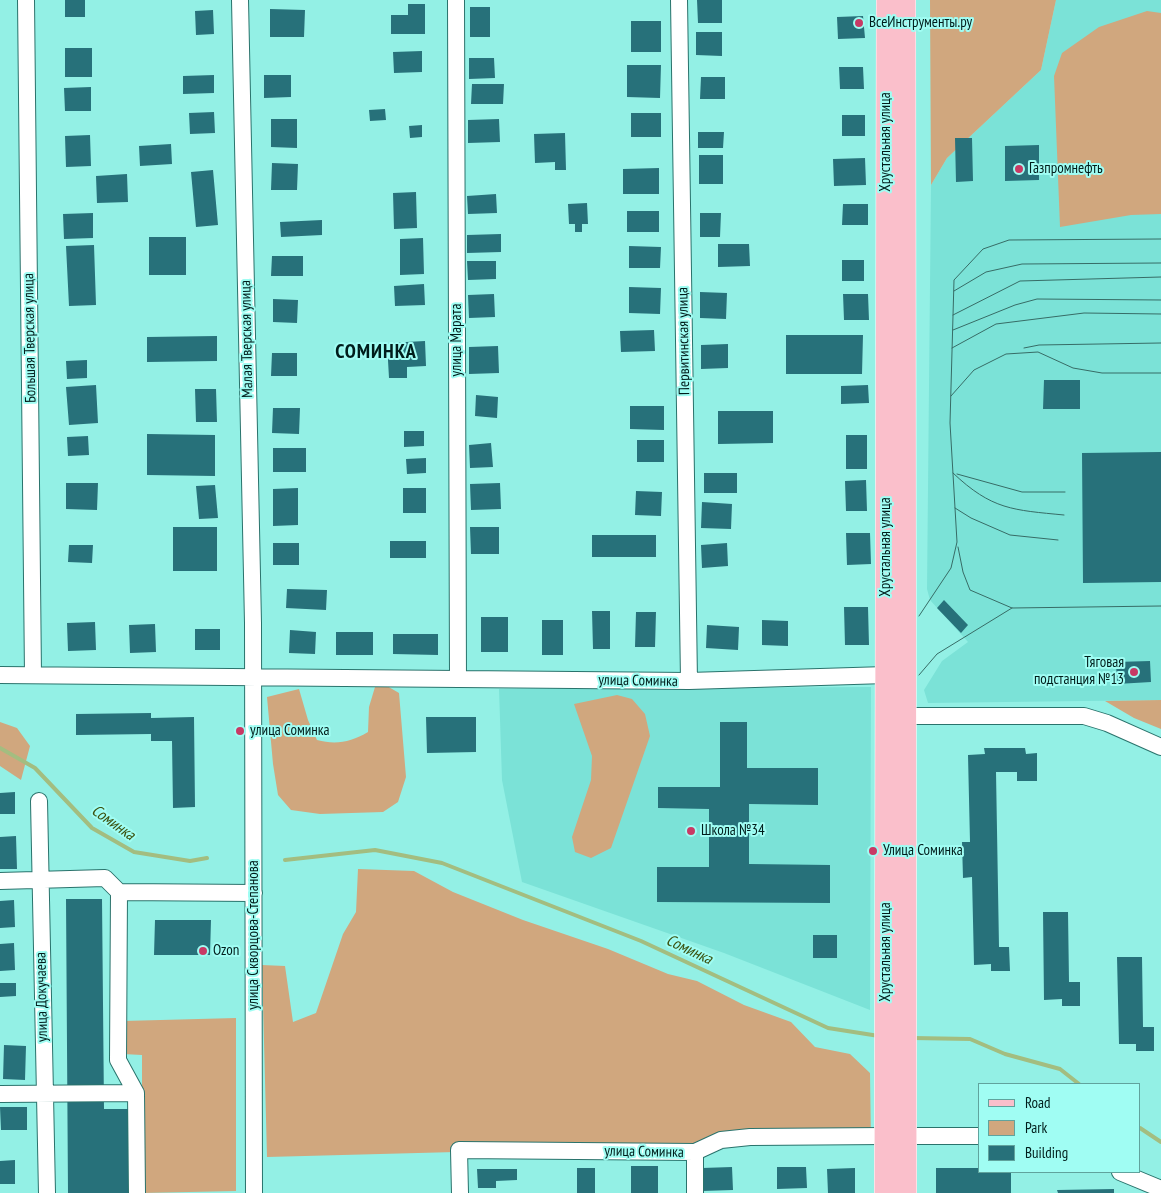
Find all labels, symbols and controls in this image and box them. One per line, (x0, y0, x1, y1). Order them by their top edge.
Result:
place label: ВсеИнструменты.ру (869, 14, 972, 32)
marker: ВсеИнструменты.ру (853, 17, 865, 29)
street label: Хрустальная улица (877, 92, 895, 192)
place label: Газпромнефть (1029, 160, 1103, 178)
marker: Газпромнефть (1013, 163, 1025, 175)
street label: Большая Тверская улица (20, 273, 40, 403)
street label: Малая Тверская улица (237, 280, 257, 398)
street label: Первитинская улица (674, 287, 694, 395)
street label: улица Марата (448, 304, 466, 376)
district label: СОМИНКА (334, 340, 418, 364)
street label: Хрустальная улица (877, 497, 895, 597)
place label: Тяговая подстанция №13 (1034, 654, 1124, 689)
marker: Тяговая подстанция №13 (1128, 666, 1140, 678)
street label: улица Соминка (598, 671, 678, 691)
place label: улица Соминка (250, 722, 330, 740)
marker: улица Соминка (234, 725, 246, 737)
water label: Соминка (88, 801, 138, 845)
place label: Школа №34 (701, 822, 765, 840)
marker: Школа №34 (685, 825, 697, 837)
place label: Улица Соминка (883, 842, 963, 860)
marker: Улица Соминка (867, 845, 879, 857)
street label: улица Скворцова-Степанова (245, 860, 263, 1010)
street label: Хрустальная улица (877, 902, 895, 1002)
water label: Соминка (663, 931, 715, 969)
place label: Ozon (213, 942, 239, 960)
marker: Ozon (197, 945, 209, 957)
street label: улица Докучаева (32, 952, 52, 1042)
legend (978, 1083, 1141, 1173)
text: Road (1025, 1093, 1051, 1112)
text: Park (1025, 1118, 1047, 1137)
street label: улица Соминка (604, 1142, 684, 1162)
text: Building (1025, 1143, 1068, 1162)

